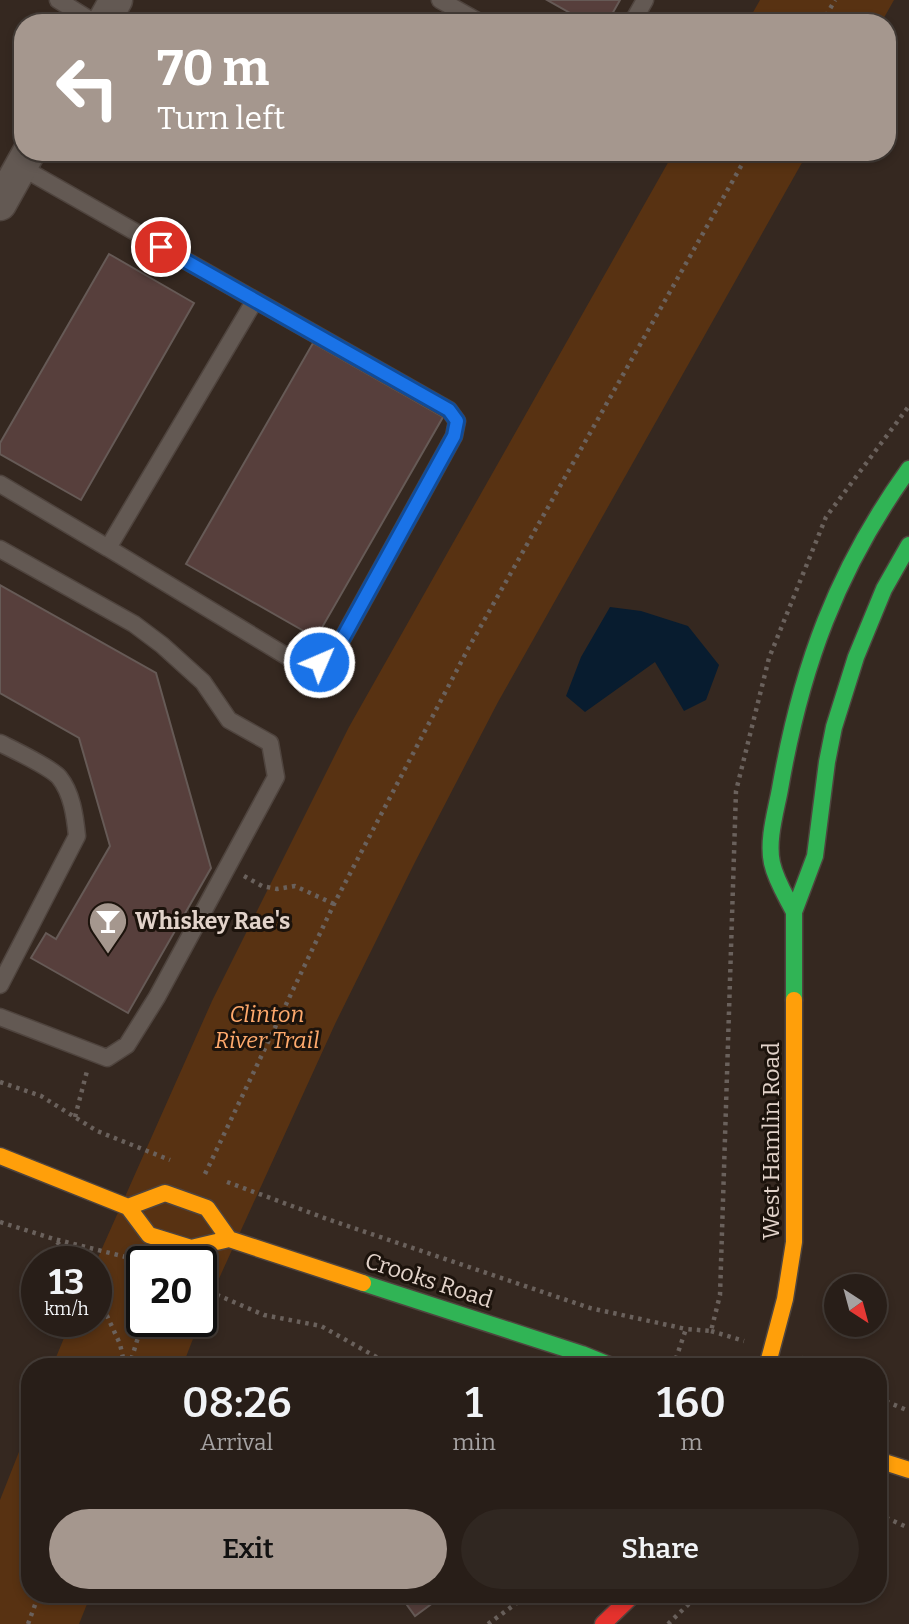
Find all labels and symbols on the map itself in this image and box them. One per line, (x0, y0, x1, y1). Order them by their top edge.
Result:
pin (131, 217, 191, 277)
position arrow (282, 625, 356, 699)
bar icon: Whiskey Rae's (87, 900, 129, 955)
place label: Whiskey Rae's (135, 907, 290, 935)
park label: Clinton River Trail (215, 1000, 319, 1054)
street label: West Hamlin Road (757, 1042, 785, 1240)
speed limit sign: 20 (126, 1246, 217, 1337)
street label: Crooks Road (362, 1246, 497, 1314)
north arrow (824, 1274, 887, 1337)

